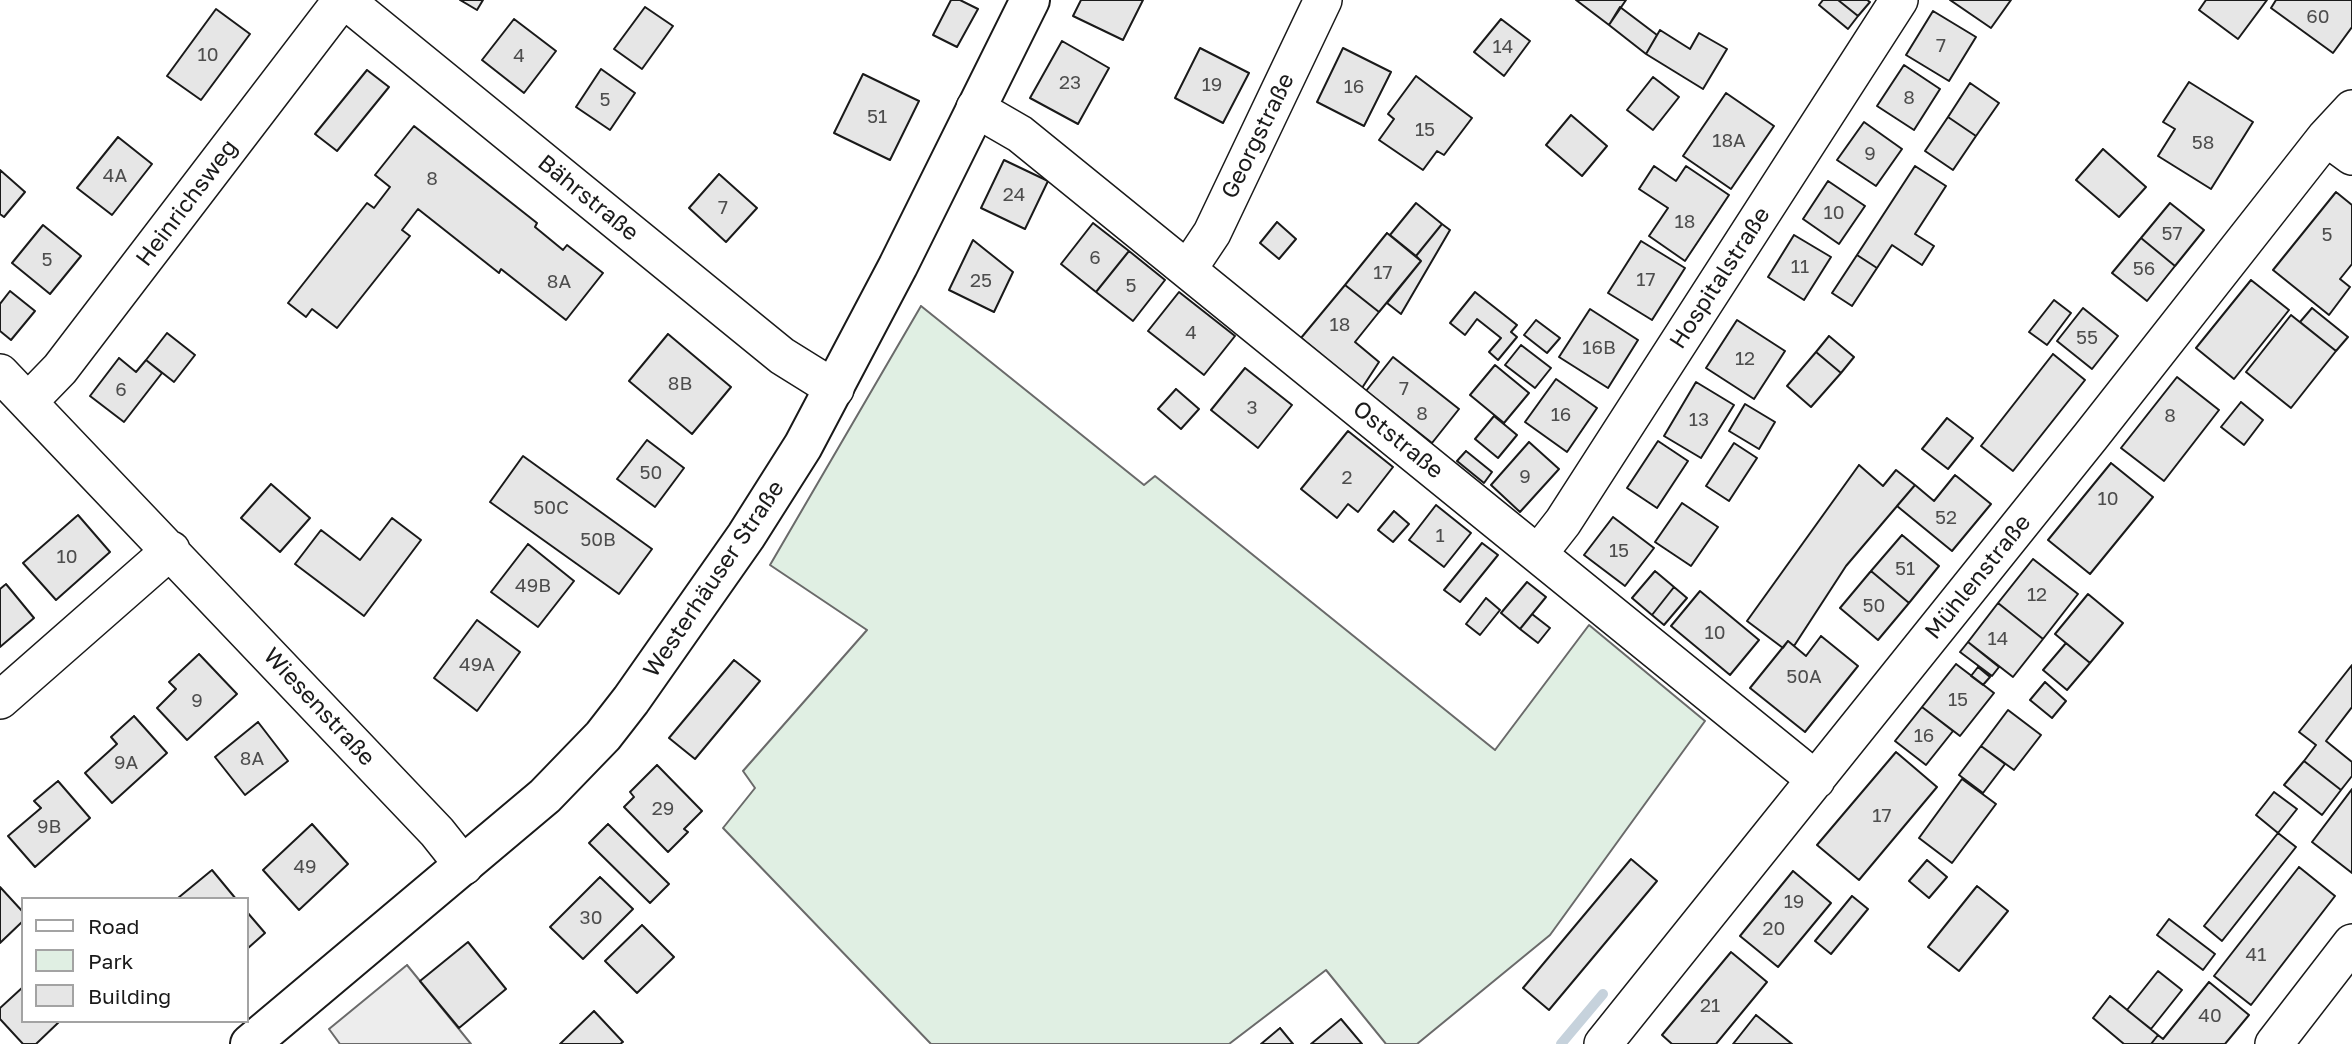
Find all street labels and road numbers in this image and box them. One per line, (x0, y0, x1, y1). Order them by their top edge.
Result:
street label: Georgstraße (1216, 69, 1300, 203)
street label: Heinrichsweg (131, 134, 243, 272)
street label: Bährstraße (532, 149, 644, 247)
street label: Hospitalstraße (1664, 202, 1776, 354)
street label: Oststraße (1347, 395, 1449, 485)
street label: Westerhäuser Straße (638, 475, 790, 683)
street label: Mühlenstraße (1919, 509, 2037, 645)
street label: Wiesenstraße (257, 642, 381, 772)

